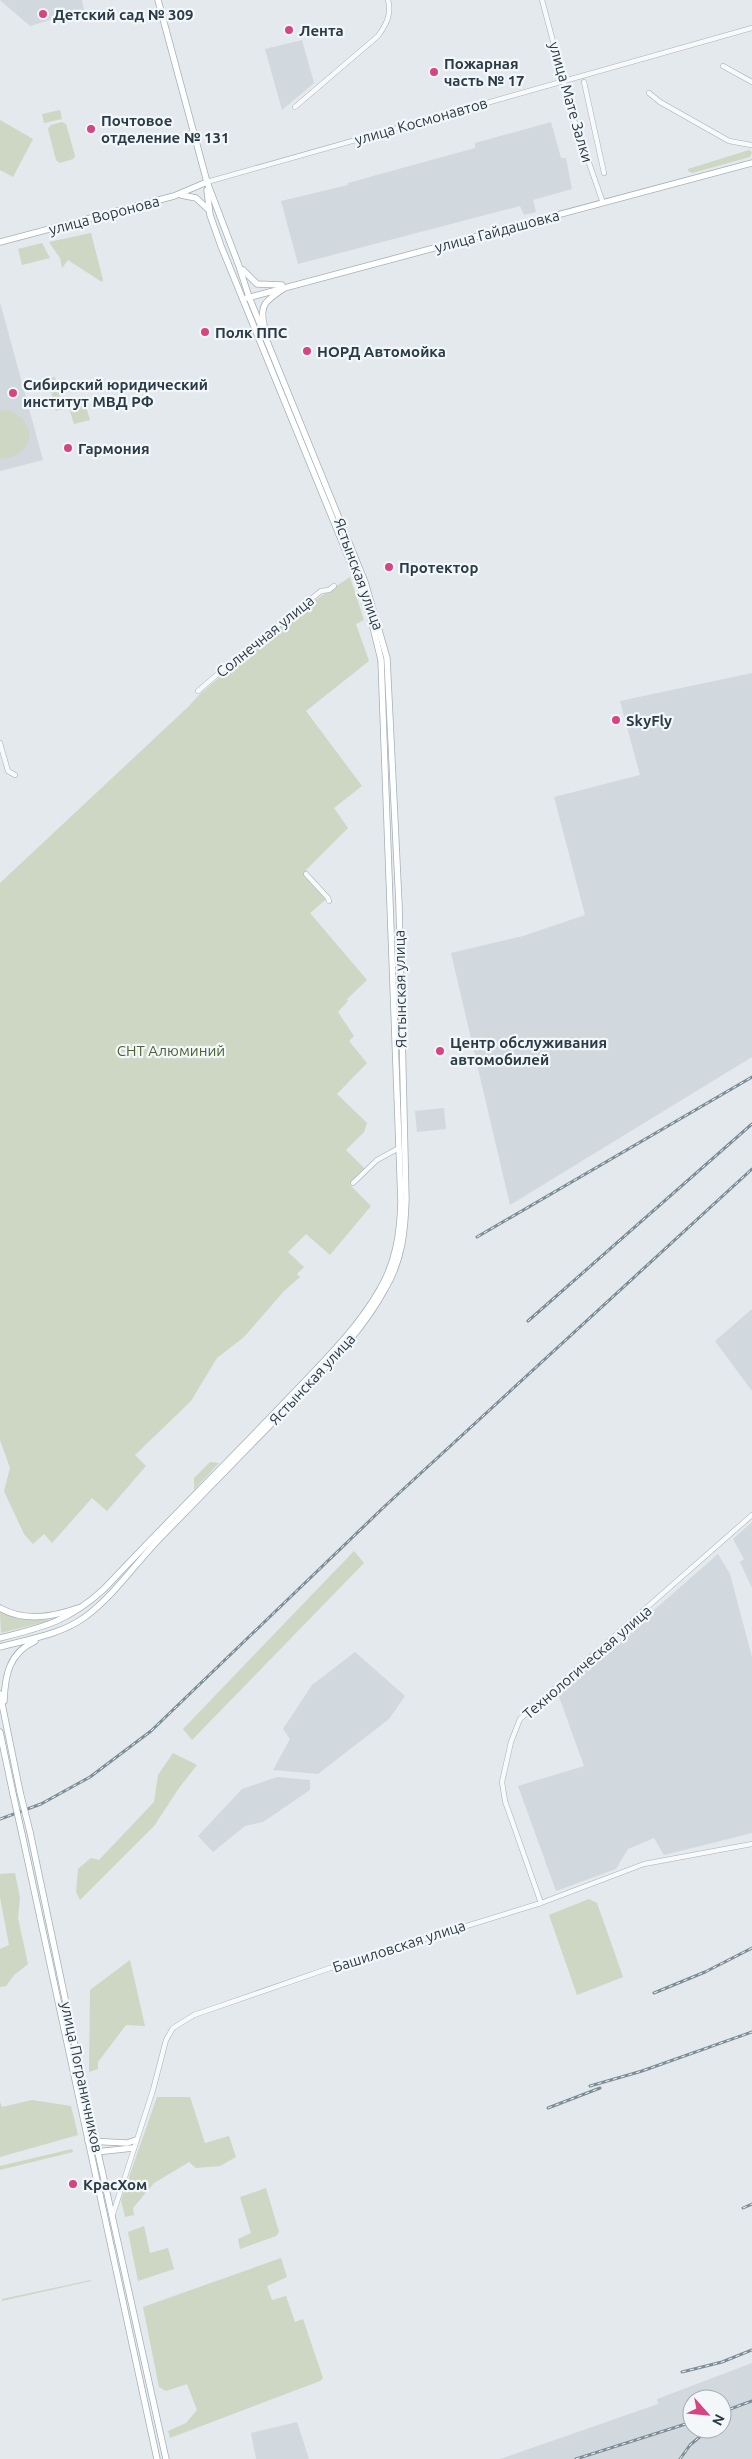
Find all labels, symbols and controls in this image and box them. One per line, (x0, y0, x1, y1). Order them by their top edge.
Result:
place label: Детский сад № 309 (53, 6, 193, 23)
marker: Детский сад № 309 (37, 8, 49, 20)
place label: Лента (299, 22, 344, 39)
marker: Лента (283, 24, 295, 36)
street label: улица Мате Залки (546, 40, 596, 164)
place label: Пожарная часть № 17 (444, 55, 525, 89)
marker: Пожарная часть № 17 (428, 66, 440, 78)
street label: улица Космонавтов (353, 94, 489, 148)
place label: Почтовое отделение № 131 (101, 112, 229, 146)
marker: Почтовое отделение № 131 (85, 123, 97, 135)
street label: улица Воронова (47, 192, 161, 238)
street label: улица Гайдашовка (433, 206, 561, 256)
place label: Полк ППС (215, 324, 288, 341)
marker: Полк ППС (199, 326, 211, 338)
place label: НОРД Автомойка (317, 343, 446, 360)
marker: НОРД Автомойка (301, 345, 313, 357)
place label: Сибирский юридический институт МВД РФ (23, 376, 208, 410)
marker: Сибирский юридический институт МВД РФ (7, 387, 19, 399)
place label: Гармония (78, 440, 149, 457)
marker: Гармония (62, 442, 74, 454)
street label: Ястынская улица (331, 516, 387, 632)
place label: Протектор (399, 559, 478, 576)
marker: Протектор (383, 561, 395, 573)
street label: Солнечная улица (213, 591, 317, 681)
place label: SkyFly (626, 712, 672, 729)
marker: SkyFly (610, 714, 622, 726)
street label: Ястынская улица (390, 930, 410, 1048)
place label: Центр обслуживания автомобилей (450, 1034, 607, 1068)
park label: СНТ Алюминий (117, 1042, 225, 1059)
marker: Центр обслуживания автомобилей (434, 1045, 446, 1057)
street label: Ястынская улица (266, 1330, 358, 1428)
street label: Технологическая улица (519, 1602, 655, 1722)
street label: Башиловская улица (330, 1916, 468, 1976)
street label: улица Пограничников (58, 2000, 106, 2154)
place label: КрасХом (83, 2176, 147, 2193)
marker: КрасХом (67, 2178, 79, 2190)
north arrow (682, 2389, 732, 2439)
text: N (709, 2412, 728, 2428)

